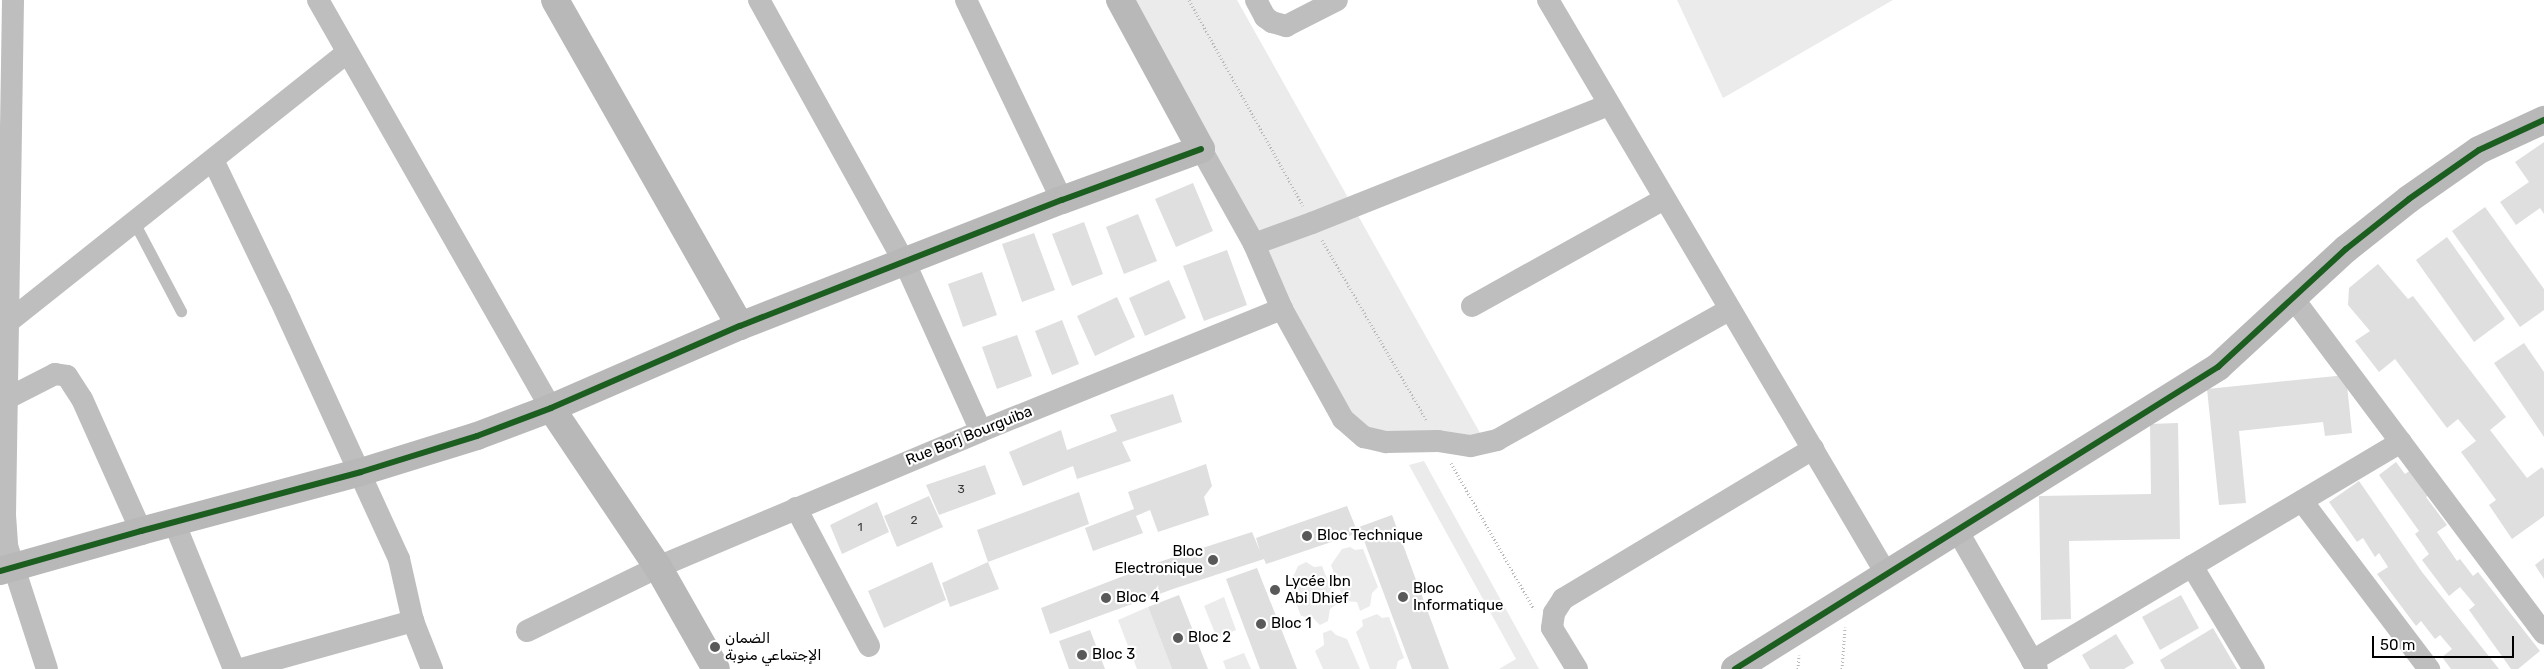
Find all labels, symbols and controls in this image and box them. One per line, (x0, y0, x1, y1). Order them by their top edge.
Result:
street label: Rue Borj Bourguiba (903, 402, 1035, 470)
house number: 3 (957, 483, 965, 497)
house number: 2 (910, 514, 918, 528)
house number: 1 (857, 521, 863, 535)
place label: Bloc Technique (1317, 527, 1423, 545)
marker: Bloc Technique (1301, 530, 1313, 542)
place label: Bloc Electronique (1114, 542, 1203, 577)
marker: Bloc Electronique (1207, 554, 1219, 566)
place label: Lycée Ibn Abi Dhief (1285, 572, 1351, 607)
place label: Bloc Informatique (1413, 579, 1503, 614)
marker: Lycée Ibn Abi Dhief (1269, 584, 1281, 596)
place label: Bloc 4 (1116, 589, 1160, 607)
marker: Bloc Informatique (1397, 591, 1409, 603)
marker: Bloc 4 (1100, 592, 1112, 604)
place label: Bloc 1 (1271, 615, 1312, 633)
marker: Bloc 1 (1255, 618, 1267, 630)
scale bar (2374, 626, 2516, 658)
place label: الضمان الإجتماعي منوبة (725, 629, 822, 664)
place label: Bloc 2 (1188, 629, 1231, 647)
marker: Bloc 2 (1172, 632, 1184, 644)
text: 50 m (2380, 636, 2415, 654)
marker: الضمان الإجتماعي منوبة (709, 641, 721, 653)
place label: Bloc 3 (1092, 646, 1135, 664)
marker: Bloc 3 (1076, 649, 1088, 661)

